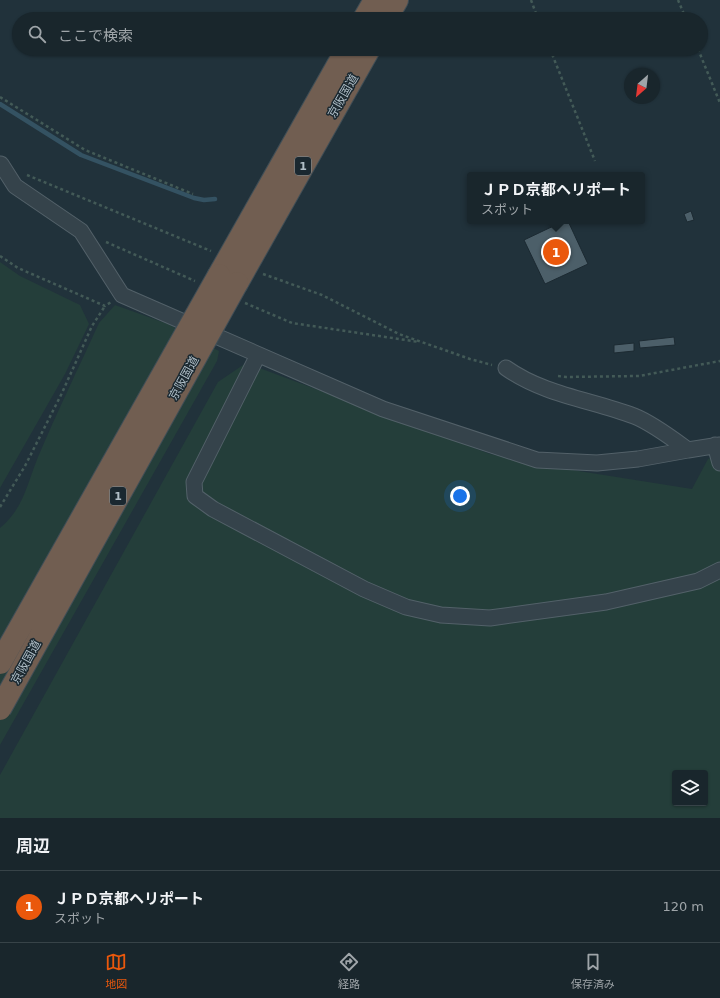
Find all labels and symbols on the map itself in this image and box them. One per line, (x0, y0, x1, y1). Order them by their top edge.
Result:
north arrow (624, 68, 660, 104)
street label: 京阪国道 (325, 72, 361, 120)
road number: 1 (295, 157, 311, 175)
pin: 1 (543, 237, 569, 267)
street label: 京阪国道 (166, 354, 202, 402)
your location (450, 486, 470, 506)
road number: 1 (110, 487, 126, 505)
street label: 京阪国道 (8, 638, 44, 686)

